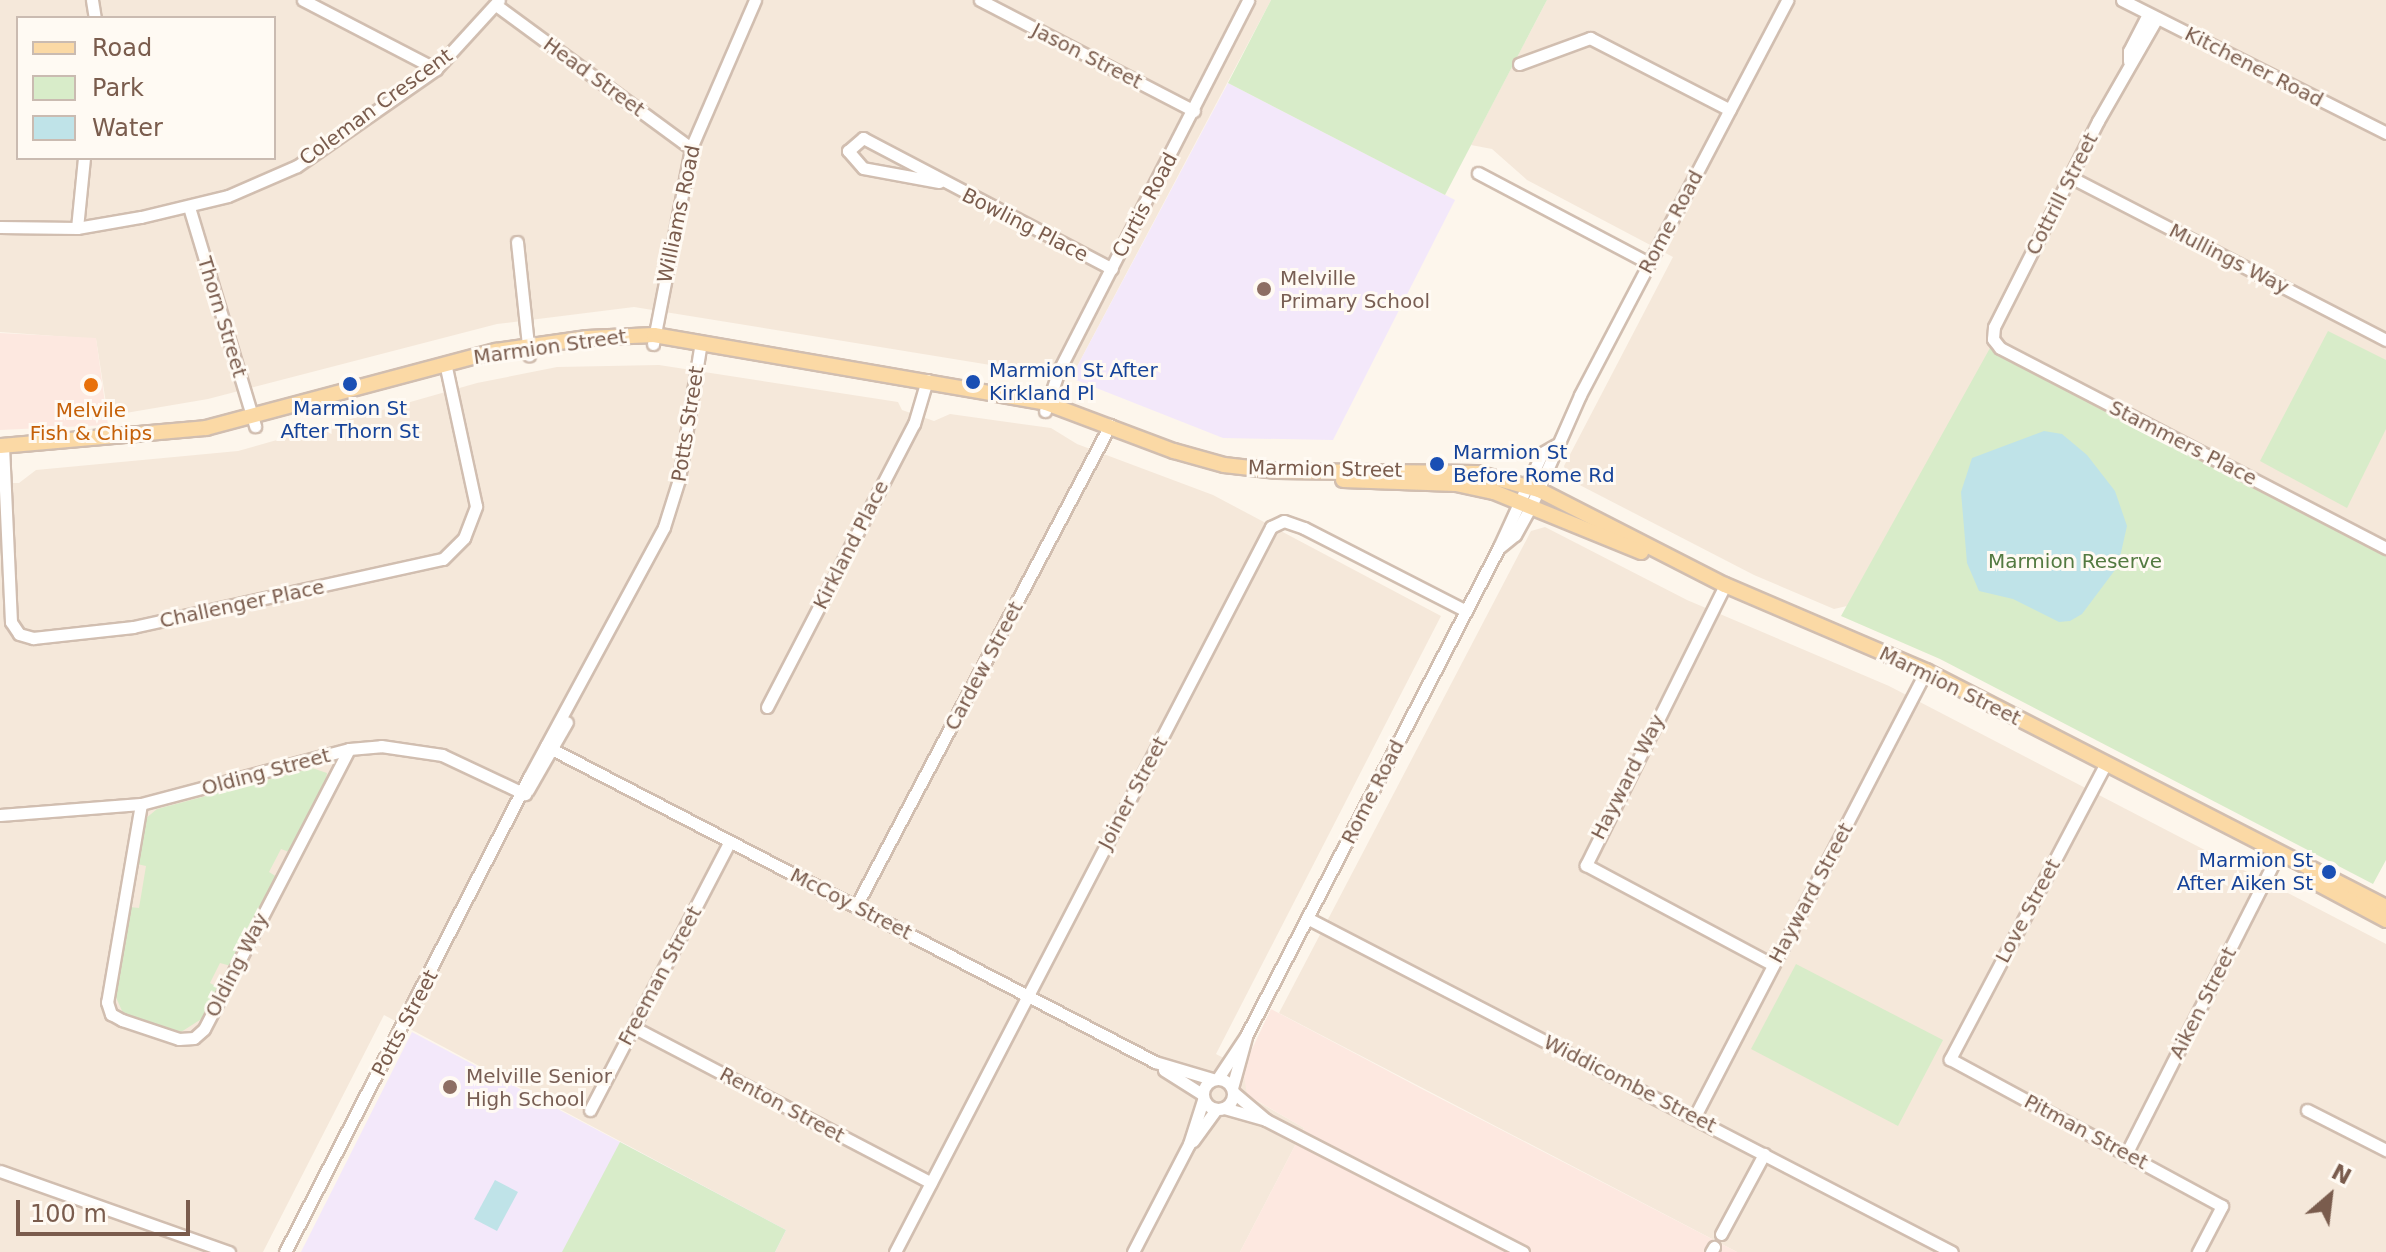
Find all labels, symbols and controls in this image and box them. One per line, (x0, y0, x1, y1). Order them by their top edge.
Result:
legend (16, 16, 276, 160)
street label: Jason Street (1028, 18, 1146, 94)
street label: Kitchener Road (2181, 22, 2327, 112)
street label: Head Street (539, 32, 649, 122)
text: Road (92, 34, 152, 62)
street label: Coleman Crescent (295, 43, 457, 171)
text: Park (92, 74, 144, 102)
text: Water (92, 114, 163, 142)
street label: Cottrill Street (2021, 129, 2103, 259)
street label: Williams Road (653, 143, 705, 285)
street label: Curtis Road (1107, 148, 1183, 262)
street label: Rome Road (1634, 166, 1708, 278)
street label: Bowling Place (958, 183, 1092, 267)
street label: Mullings Way (2165, 218, 2293, 300)
street label: Thorn Street (192, 254, 252, 380)
place label: Melville Primary School (1280, 266, 1430, 313)
marker: Melville Primary School (1255, 280, 1273, 298)
street label: Marmion Street (472, 324, 628, 370)
place label: Marmion St After Kirkland Pl (989, 358, 1158, 405)
street label: Potts Street (667, 364, 709, 484)
marker: Marmion St After Kirkland Pl (964, 373, 982, 391)
marker: Marmion St After Thorn St (341, 375, 359, 393)
marker: Melvile Fish & Chips (82, 376, 100, 394)
street label: Stammers Place (2105, 395, 2261, 491)
place label: Marmion St After Thorn St (281, 396, 419, 443)
place label: Melvile Fish & Chips (30, 398, 152, 445)
place label: Marmion St Before Rome Rd (1453, 440, 1615, 487)
marker: Marmion St Before Rome Rd (1428, 455, 1446, 473)
street label: Marmion Street (1248, 456, 1402, 482)
street label: Kirkland Place (808, 477, 894, 613)
park label: Marmion Reserve (1988, 549, 2162, 573)
street label: Challenger Place (157, 575, 327, 633)
street label: Cardew Street (940, 597, 1028, 735)
street label: Marmion Street (1875, 641, 2025, 731)
street label: Hayward Way (1586, 710, 1670, 844)
street label: Joiner Street (1093, 733, 1173, 853)
street label: Rome Road (1337, 736, 1409, 848)
street label: Olding Street (199, 743, 333, 801)
street label: Hayward Street (1764, 819, 1858, 967)
place label: Marmion St After Aiken St (2177, 848, 2313, 895)
street label: Love Street (1991, 855, 2065, 967)
street label: McCoy Street (786, 863, 916, 945)
marker: Marmion St After Aiken St (2320, 863, 2338, 881)
street label: Freeman Street (613, 902, 707, 1050)
street label: Olding Way (200, 909, 274, 1021)
street label: Aiken Street (2165, 943, 2241, 1063)
street label: Potts Street (367, 966, 443, 1080)
street label: Widdicombe Street (1540, 1030, 1720, 1138)
street label: Renton Street (716, 1062, 848, 1148)
place label: Melville Senior High School (466, 1064, 612, 1111)
marker: Melville Senior High School (441, 1078, 459, 1096)
street label: Pitman Street (2020, 1089, 2152, 1175)
north arrow (2290, 1156, 2370, 1236)
text: N (2327, 1159, 2355, 1190)
scale bar (20, 1184, 194, 1234)
text: 100 m (30, 1200, 107, 1228)

